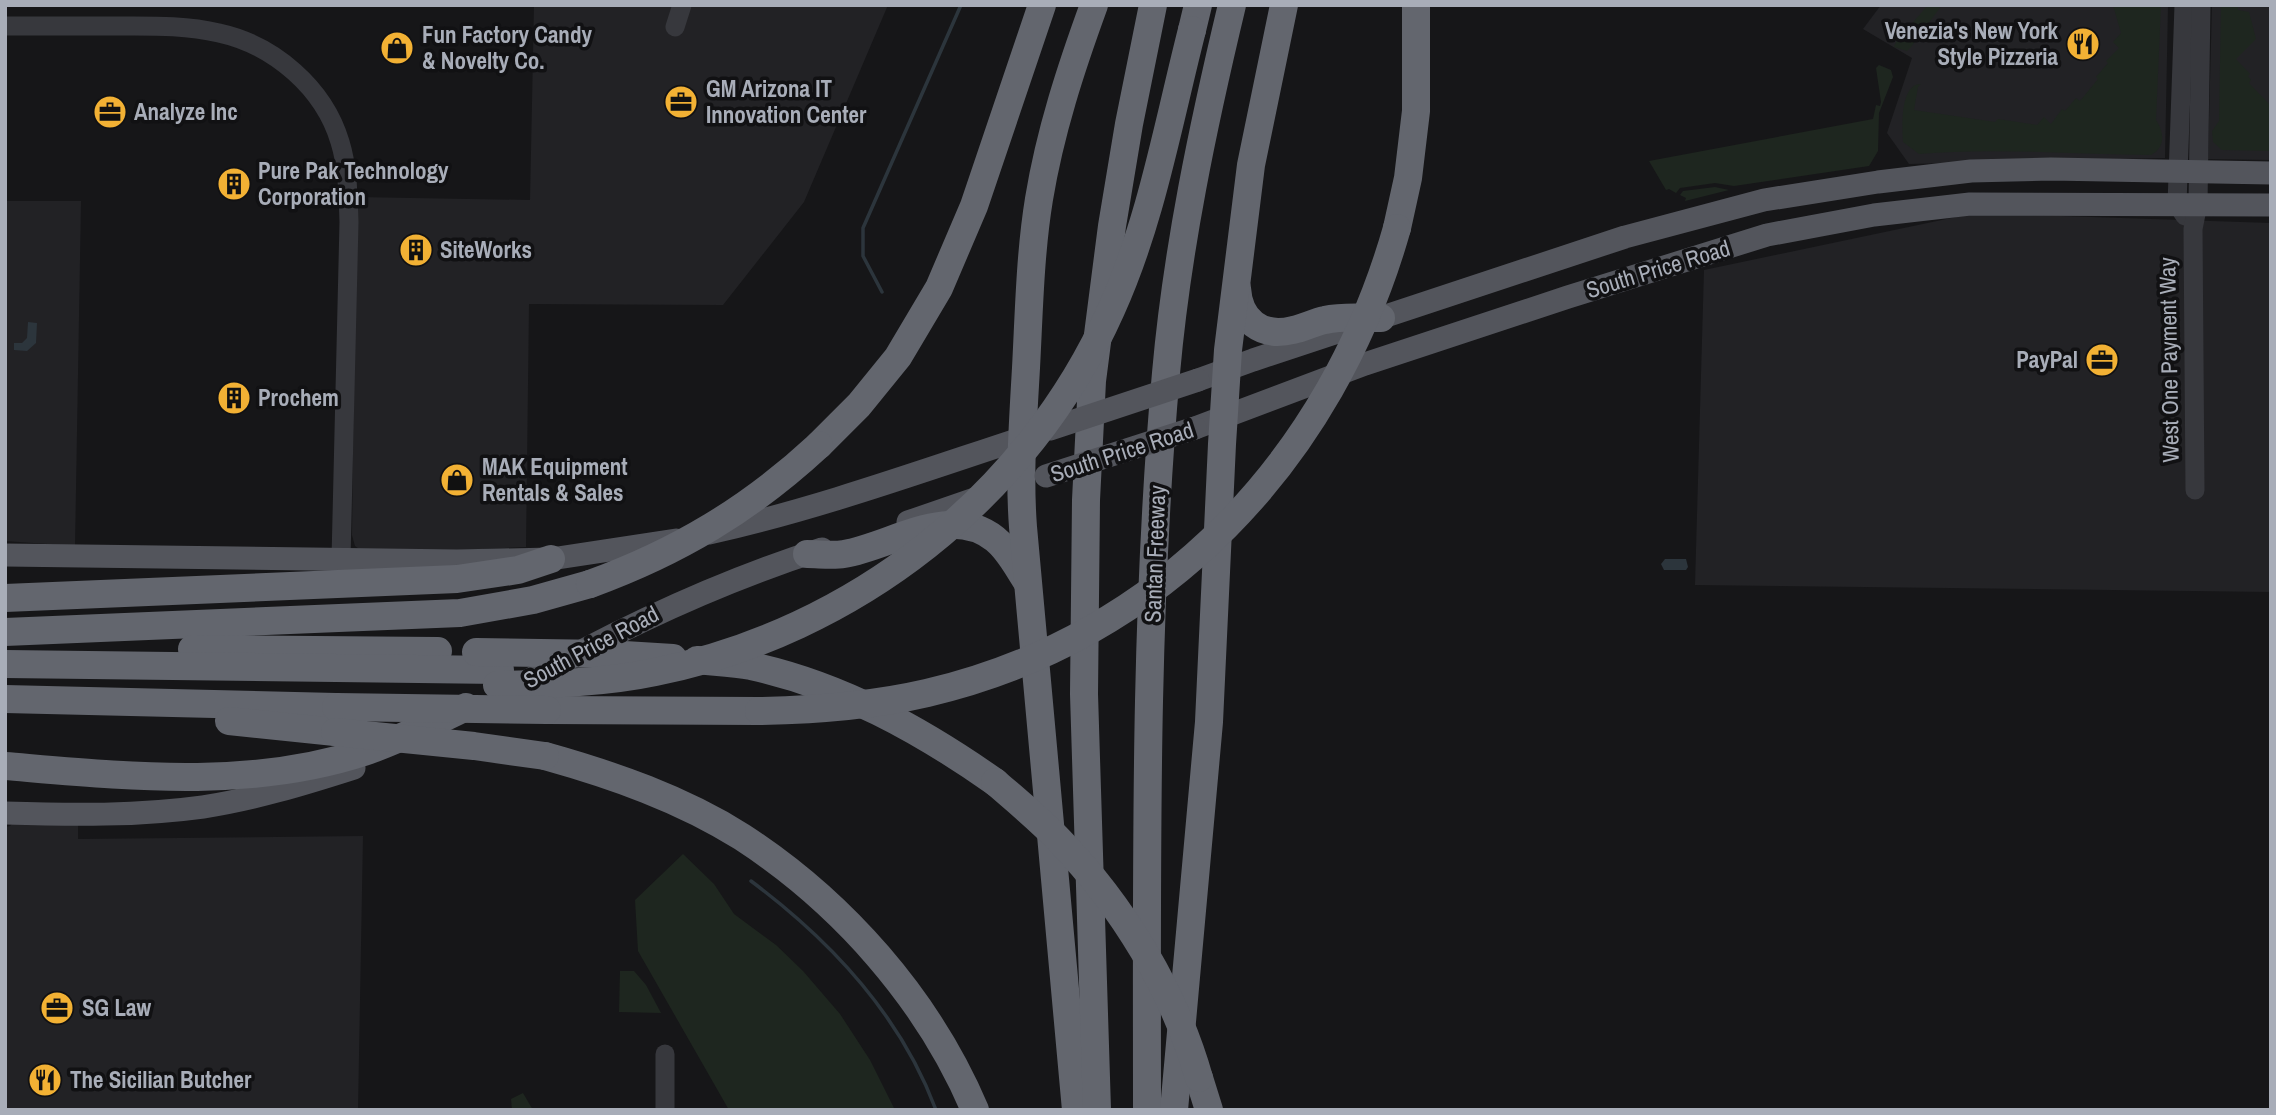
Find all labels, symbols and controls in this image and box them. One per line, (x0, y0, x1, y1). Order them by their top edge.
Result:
place label: Venezia's New York Style Pizzeria (1885, 15, 2059, 72)
place label: Fun Factory Candy & Novelty Co. (422, 19, 592, 76)
restaurant icon: Venezia's New York Style Pizzeria (2064, 25, 2102, 63)
shop icon: Fun Factory Candy & Novelty Co. (378, 29, 416, 67)
place label: GM Arizona IT Innovation Center (706, 73, 867, 130)
office icon: GM Arizona IT Innovation Center (662, 83, 700, 121)
office icon: Analyze Inc (91, 93, 129, 131)
place label: Analyze Inc (134, 96, 238, 127)
place label: Pure Pak Technology Corporation (258, 155, 449, 212)
building icon: Pure Pak Technology Corporation (215, 165, 253, 203)
building icon: SiteWorks (397, 231, 435, 269)
street label: South Price Road (1582, 232, 1734, 305)
place label: SiteWorks (440, 234, 532, 265)
street label: West One Payment Way (2151, 256, 2186, 463)
office icon: PayPal (2083, 341, 2121, 379)
place label: PayPal (2016, 344, 2078, 375)
building icon: Prochem (215, 379, 253, 417)
place label: Prochem (258, 382, 339, 413)
street label: South Price Road (1046, 414, 1197, 489)
place label: MAK Equipment Rentals & Sales (482, 451, 628, 508)
shop icon: MAK Equipment Rentals & Sales (438, 461, 476, 499)
street label: Santan Freeway (1137, 484, 1172, 623)
street label: South Price Road (518, 598, 664, 695)
office icon: SG Law (38, 989, 76, 1027)
place label: SG Law (82, 992, 152, 1023)
restaurant icon: The Sicilian Butcher (26, 1061, 64, 1099)
place label: The Sicilian Butcher (70, 1064, 252, 1095)

